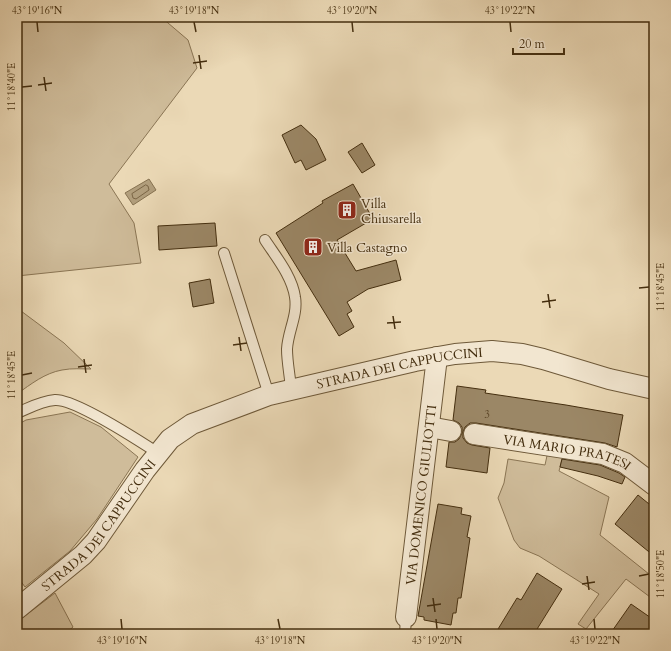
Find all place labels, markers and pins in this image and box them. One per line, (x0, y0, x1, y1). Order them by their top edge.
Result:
place label: Villa Chiusarella (361, 195, 422, 228)
building icon: Villa Chiusarella (336, 199, 358, 221)
building icon: Villa Castagno (302, 236, 324, 258)
place label: Villa Castagno (327, 239, 407, 257)

